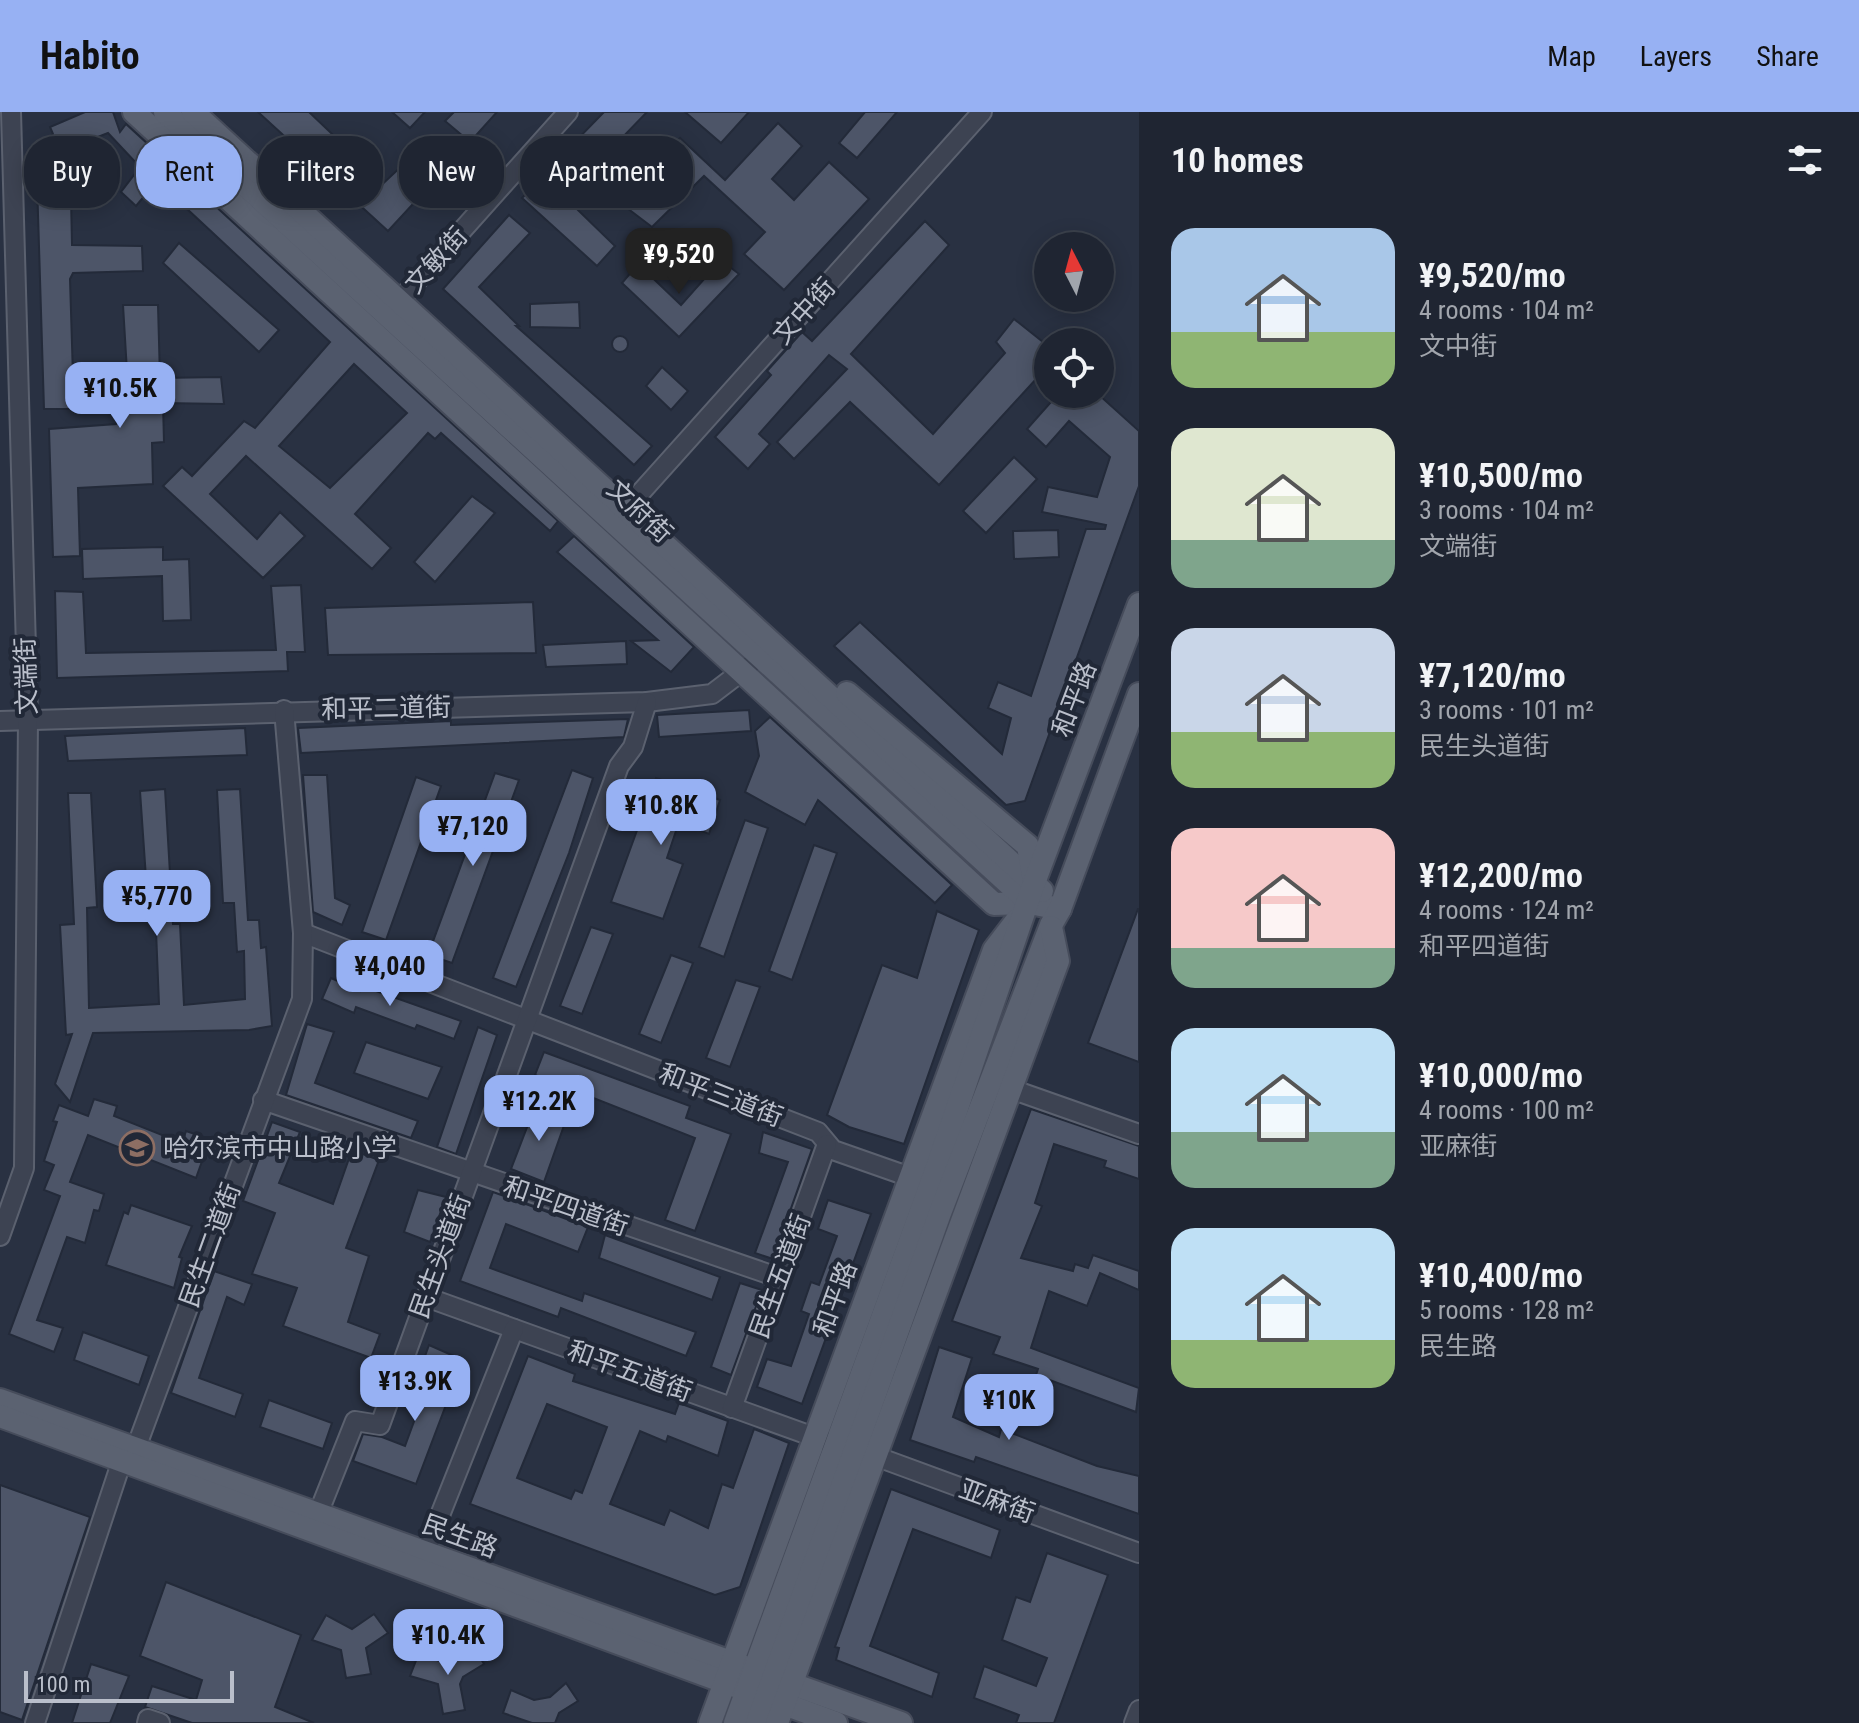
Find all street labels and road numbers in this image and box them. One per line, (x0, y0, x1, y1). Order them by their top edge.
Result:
street label: 文敏街 (399, 221, 473, 299)
street label: 文中街 (767, 272, 841, 350)
street label: 文府街 (601, 473, 679, 549)
street label: 文端街 (10, 636, 42, 716)
street label: 和平路 (1046, 657, 1102, 741)
street label: 和平二道街 (321, 692, 451, 724)
street label: 和平三道街 (655, 1058, 787, 1132)
street label: 和平四道街 (500, 1171, 632, 1241)
street label: 民生二道街 (174, 1179, 246, 1311)
street label: 民生头道街 (404, 1190, 476, 1322)
street label: 民生五道街 (744, 1210, 816, 1342)
street label: 和平路 (808, 1257, 862, 1341)
street label: 和平五道街 (564, 1335, 696, 1407)
street label: 亚麻街 (955, 1474, 1039, 1528)
street label: 民生路 (418, 1509, 502, 1563)

